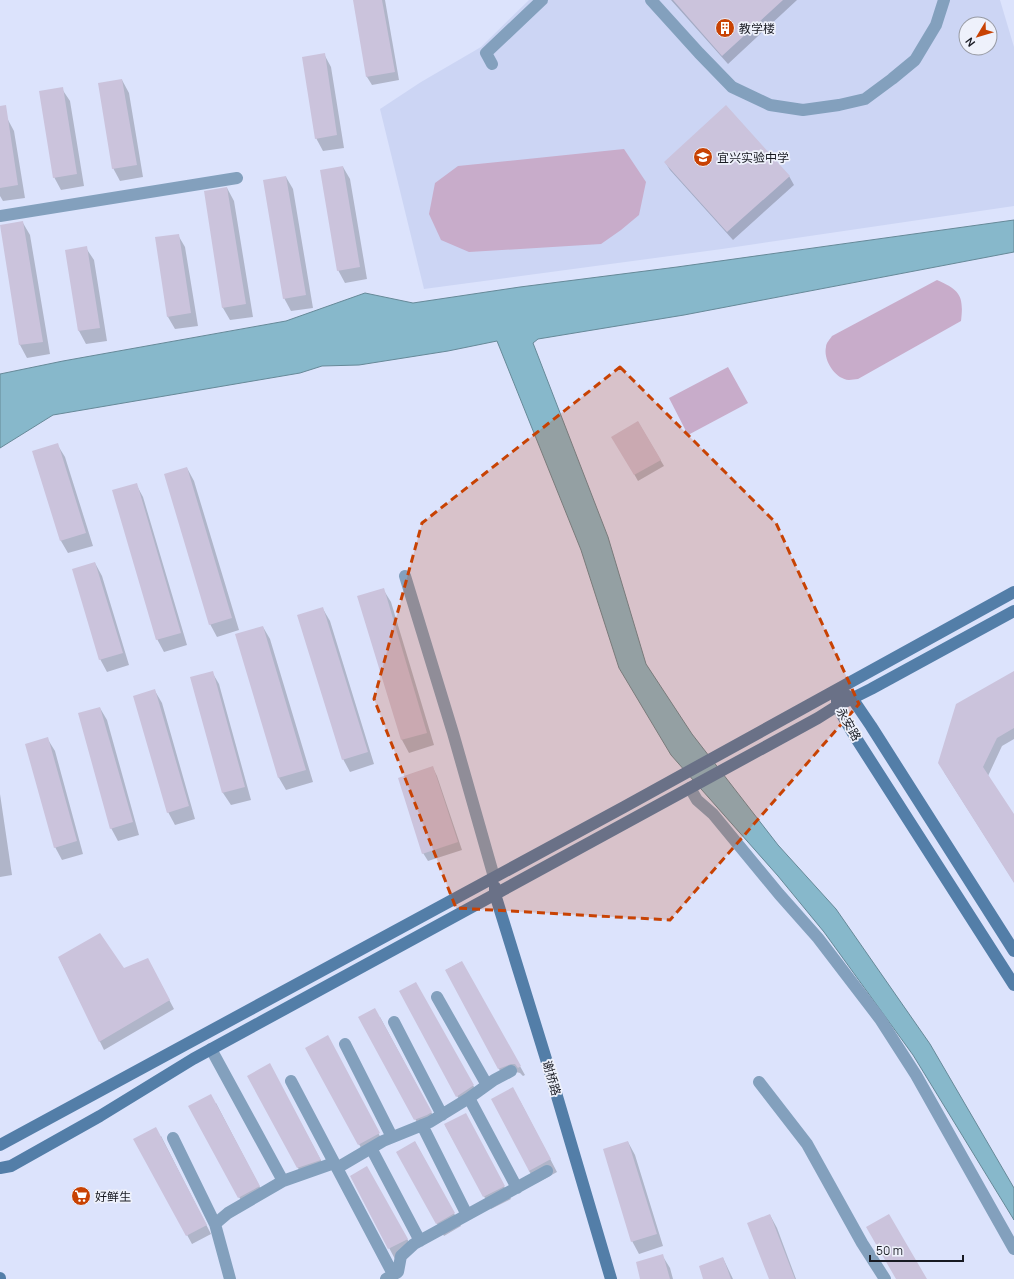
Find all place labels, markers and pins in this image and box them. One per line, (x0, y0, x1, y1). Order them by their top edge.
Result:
building icon: 教学楼 (714, 17, 736, 39)
place label: 教学楼 (739, 20, 775, 37)
school or university icon: 宜兴实验中学 (692, 146, 714, 168)
place label: 宜兴实验中学 (717, 149, 789, 166)
supermarket icon: 好鲜生 (70, 1185, 92, 1207)
place label: 好鲜生 (95, 1188, 131, 1205)

